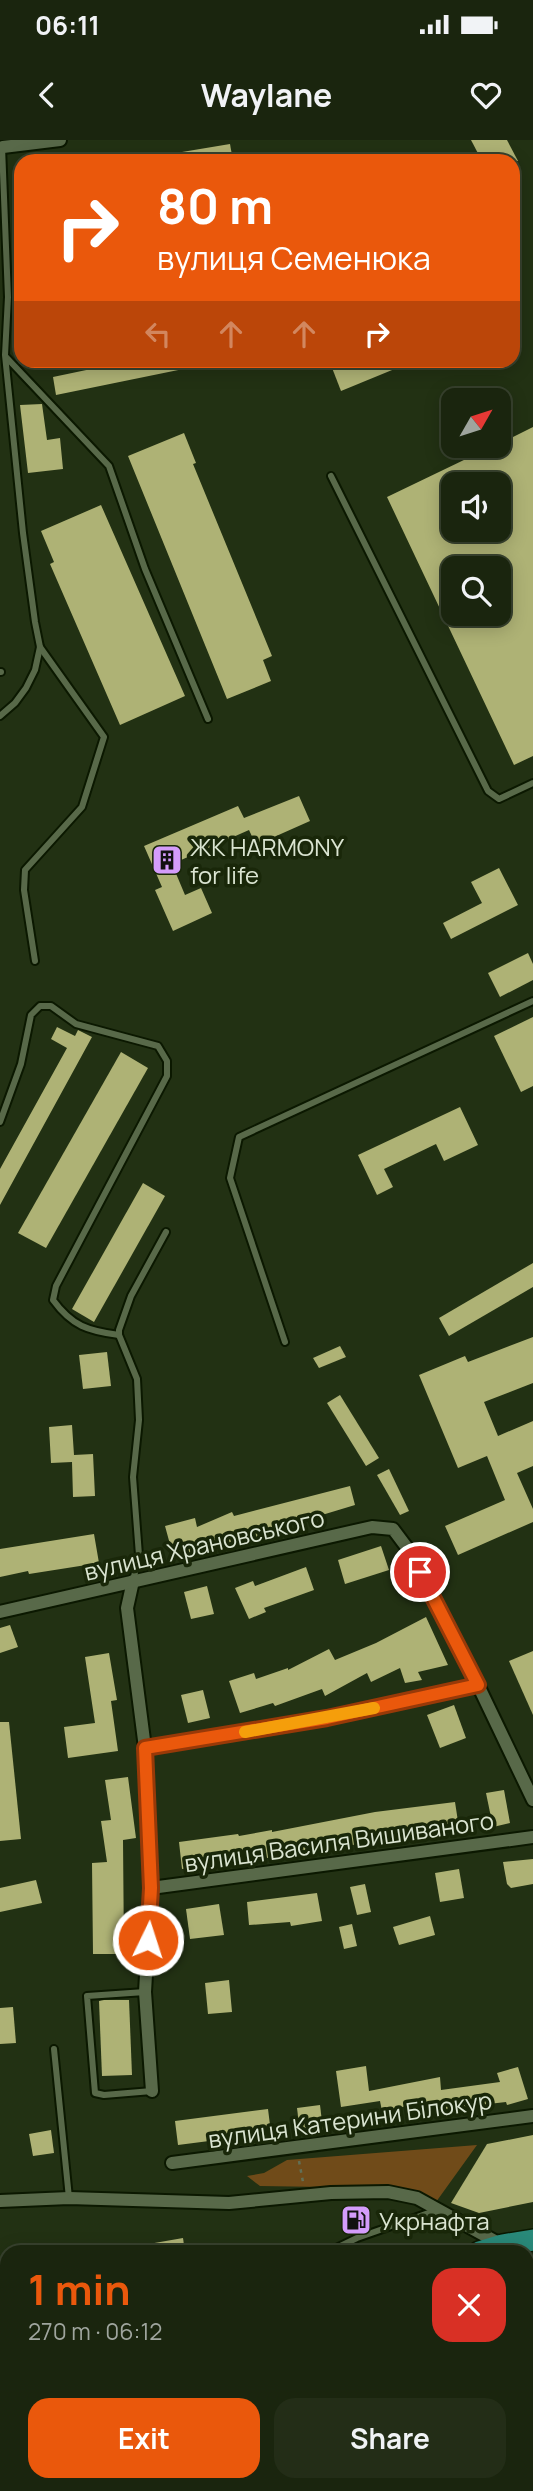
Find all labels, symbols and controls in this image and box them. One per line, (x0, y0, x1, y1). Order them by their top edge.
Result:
text: 06:11 (35, 7, 100, 43)
text: Waylane (201, 73, 332, 117)
icon: back (28, 76, 66, 114)
icon: heart (467, 76, 505, 114)
text: 80 m (157, 172, 273, 239)
icon: right (42, 182, 133, 273)
text: вулиця Семенюка (157, 236, 431, 280)
icon: left (139, 315, 177, 353)
icon: ahead (212, 315, 250, 353)
icon: ahead (285, 315, 323, 353)
icon: right (358, 315, 396, 353)
north arrow (441, 388, 511, 458)
map controls (441, 388, 511, 626)
button: sound (441, 472, 511, 542)
button: search (441, 556, 511, 626)
place label: ЖК HARMONY for life (190, 830, 345, 891)
building icon: ЖК HARMONY for life (150, 843, 184, 877)
street label: вулиця Храновського (81, 1500, 327, 1588)
pin (390, 1542, 450, 1602)
icon: arrive (401, 1553, 439, 1591)
street label: вулиця Василя Вишиваного (182, 1803, 496, 1879)
position arrow (111, 1903, 185, 1977)
street label: вулиця Катерини Білокур (206, 2083, 494, 2155)
fuel station icon: Укрнафта (339, 2203, 373, 2237)
place label: Укрнафта (379, 2204, 490, 2237)
text: 1 min (28, 2260, 131, 2318)
button: close (432, 2268, 506, 2342)
text: 270 m · 06:12 (28, 2315, 162, 2347)
button: Exit (28, 2398, 260, 2478)
button: Share (274, 2398, 506, 2478)

